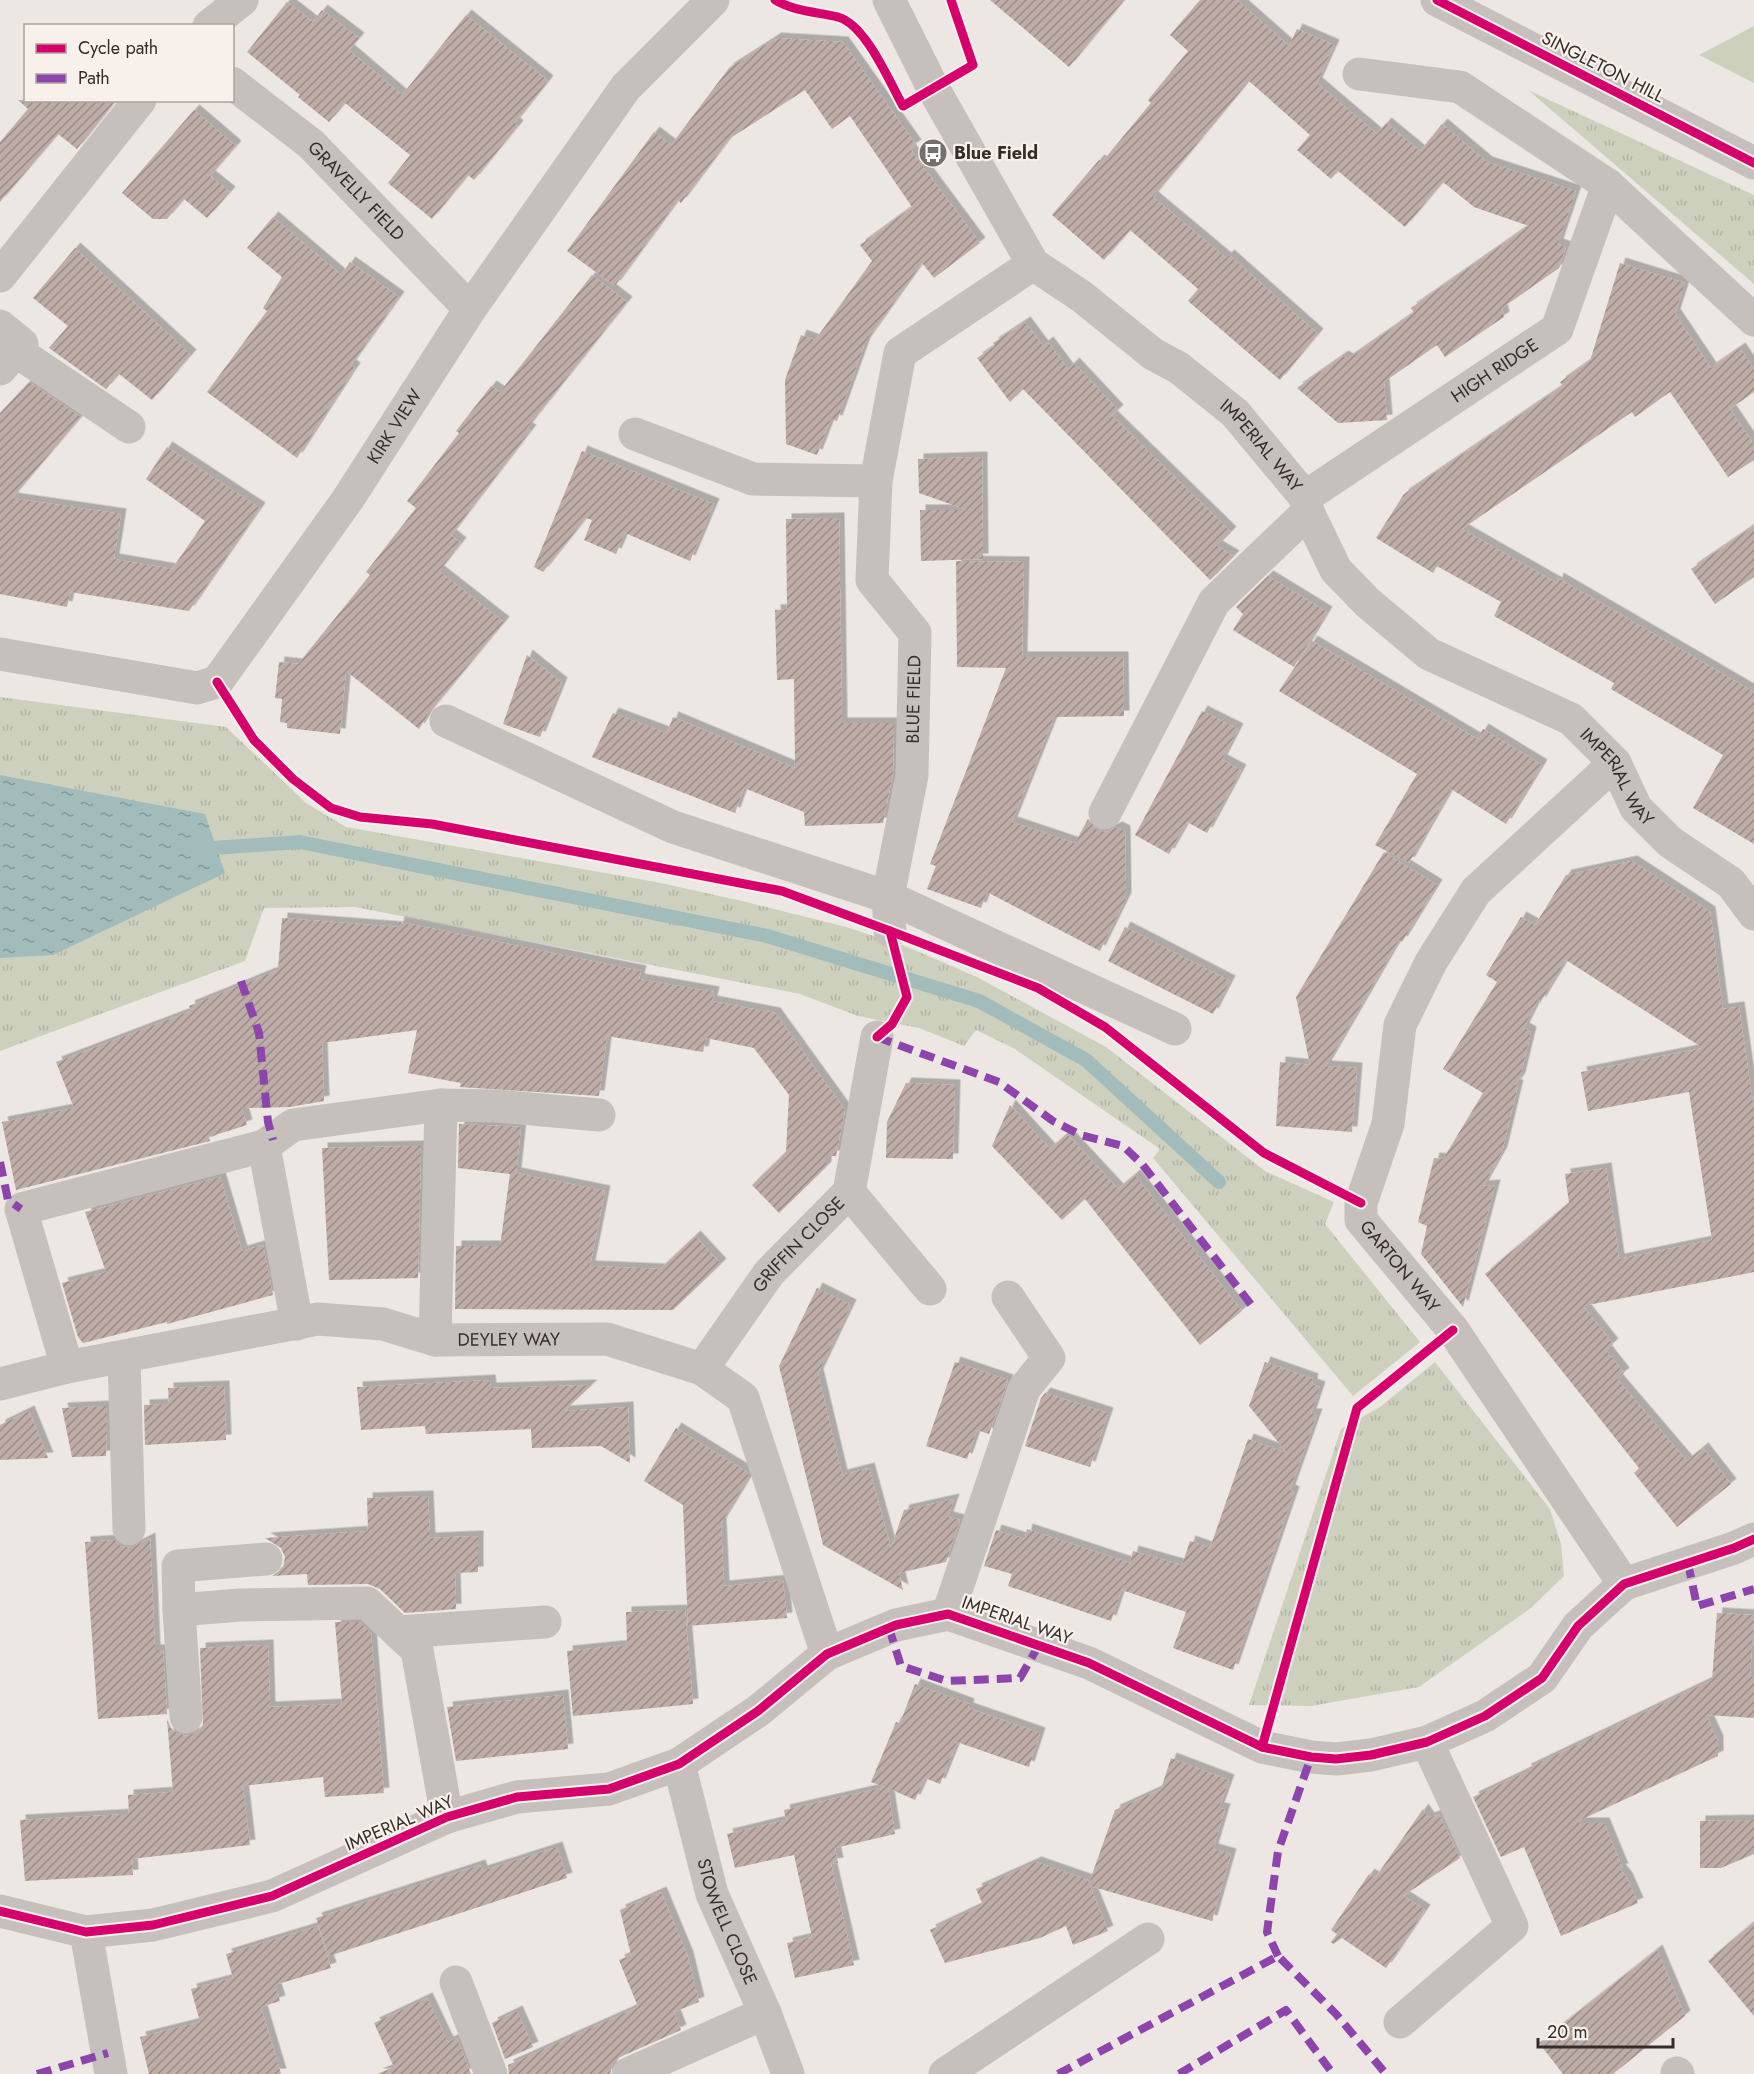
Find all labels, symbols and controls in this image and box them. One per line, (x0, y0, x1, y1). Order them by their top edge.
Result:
legend (24, 24, 234, 102)
street label: SINGLETON HILL (1537, 25, 1669, 109)
text: Cycle path (78, 35, 158, 61)
text: Path (78, 65, 110, 91)
street label: GRAVELLY FIELD (302, 135, 411, 247)
bus stop icon: Blue Field (917, 137, 949, 169)
place label: Blue Field (954, 140, 1038, 166)
street label: HIGH RIDGE (1446, 332, 1544, 409)
street label: KIRK VIEW (361, 384, 428, 469)
street label: IMPERIAL WAY (1214, 393, 1309, 498)
street label: BLUE FIELD (900, 655, 928, 744)
street label: IMPERIAL WAY (1574, 722, 1661, 833)
street label: GRIFFIN CLOSE (746, 1191, 851, 1298)
street label: GARTON WAY (1354, 1215, 1447, 1319)
street label: DEYLEY WAY (457, 1326, 561, 1353)
street label: IMPERIAL WAY (958, 1589, 1077, 1651)
street label: IMPERIAL WAY (341, 1788, 458, 1858)
street label: STOWELL CLOSE (690, 1856, 764, 1989)
scale bar (1538, 2011, 1673, 2049)
text: 20 m (1547, 2019, 1587, 2045)

